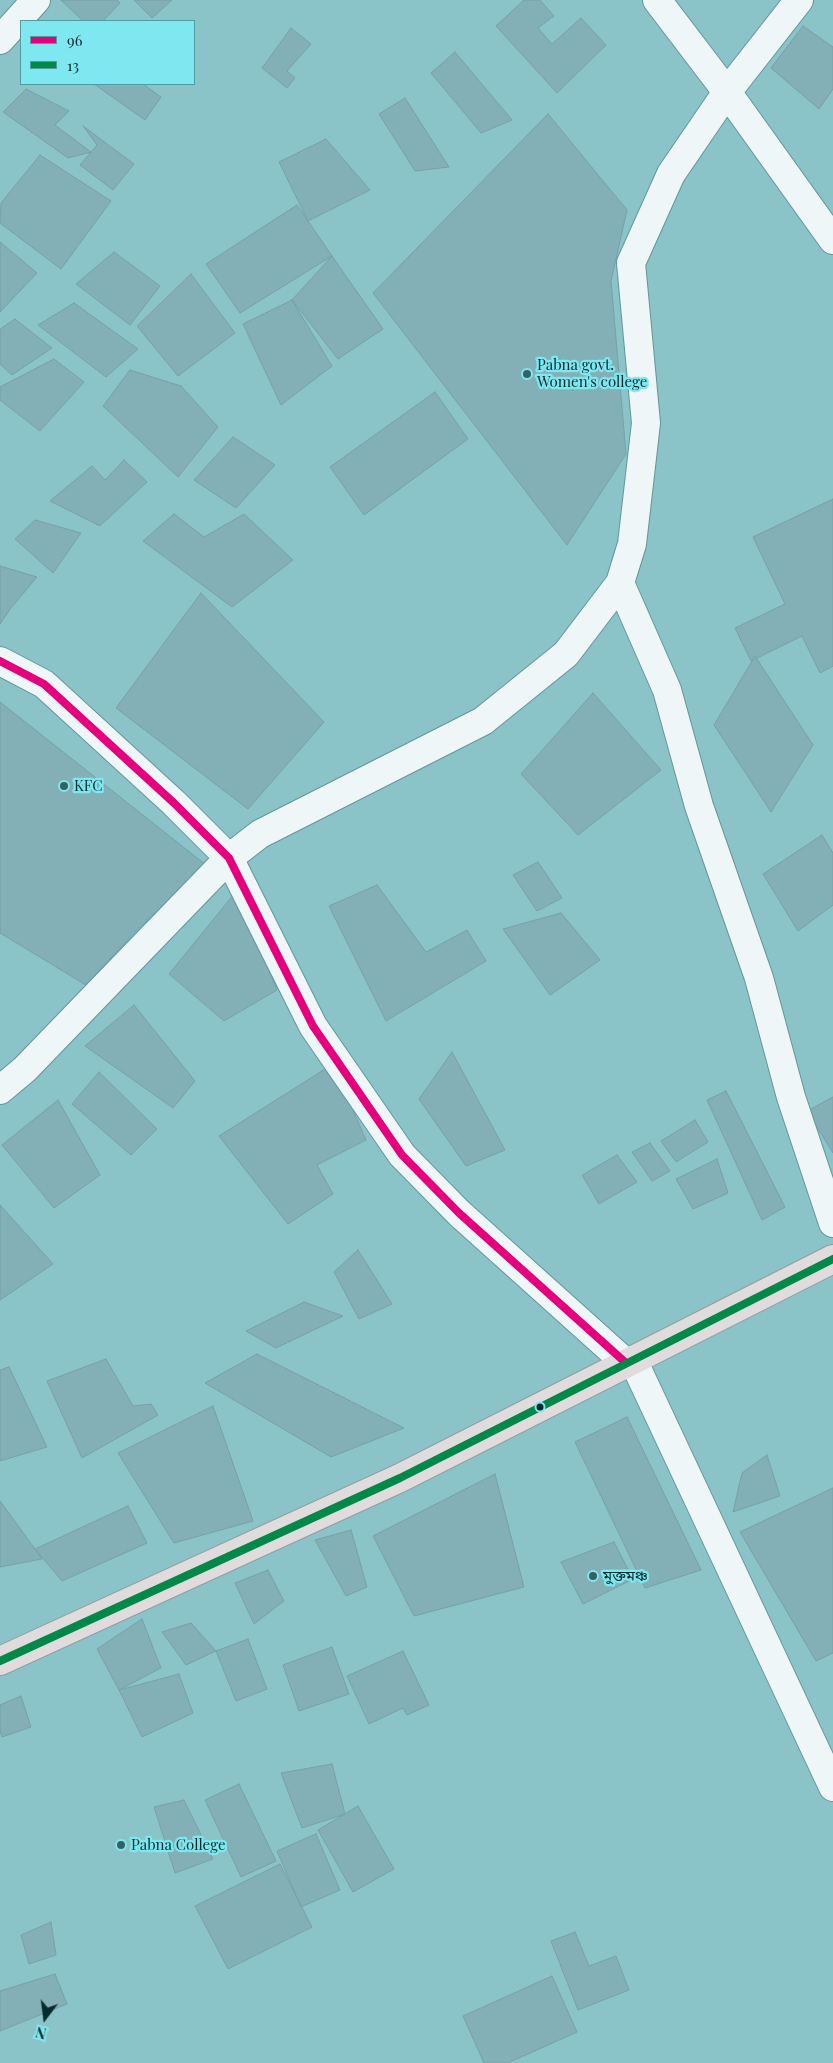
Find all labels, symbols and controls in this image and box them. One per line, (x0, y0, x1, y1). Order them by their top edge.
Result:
legend (20, 20, 195, 85)
text: 96 (67, 30, 82, 50)
text: 13 (67, 55, 79, 75)
place label: Pabna govt. Women's college (537, 356, 647, 391)
marker: Pabna govt. Women's college (521, 368, 533, 380)
place label: KFC (74, 777, 103, 795)
marker: KFC (58, 780, 70, 792)
unlabelled marker (535, 1402, 545, 1412)
place label: মুক্তমঞ্চ (603, 1567, 648, 1585)
marker: মুক্তমঞ্চ (587, 1570, 599, 1582)
place label: Pabna College (131, 1836, 226, 1854)
marker: Pabna College (115, 1839, 127, 1851)
north arrow (20, 1993, 70, 2043)
text: N (34, 2022, 48, 2043)

